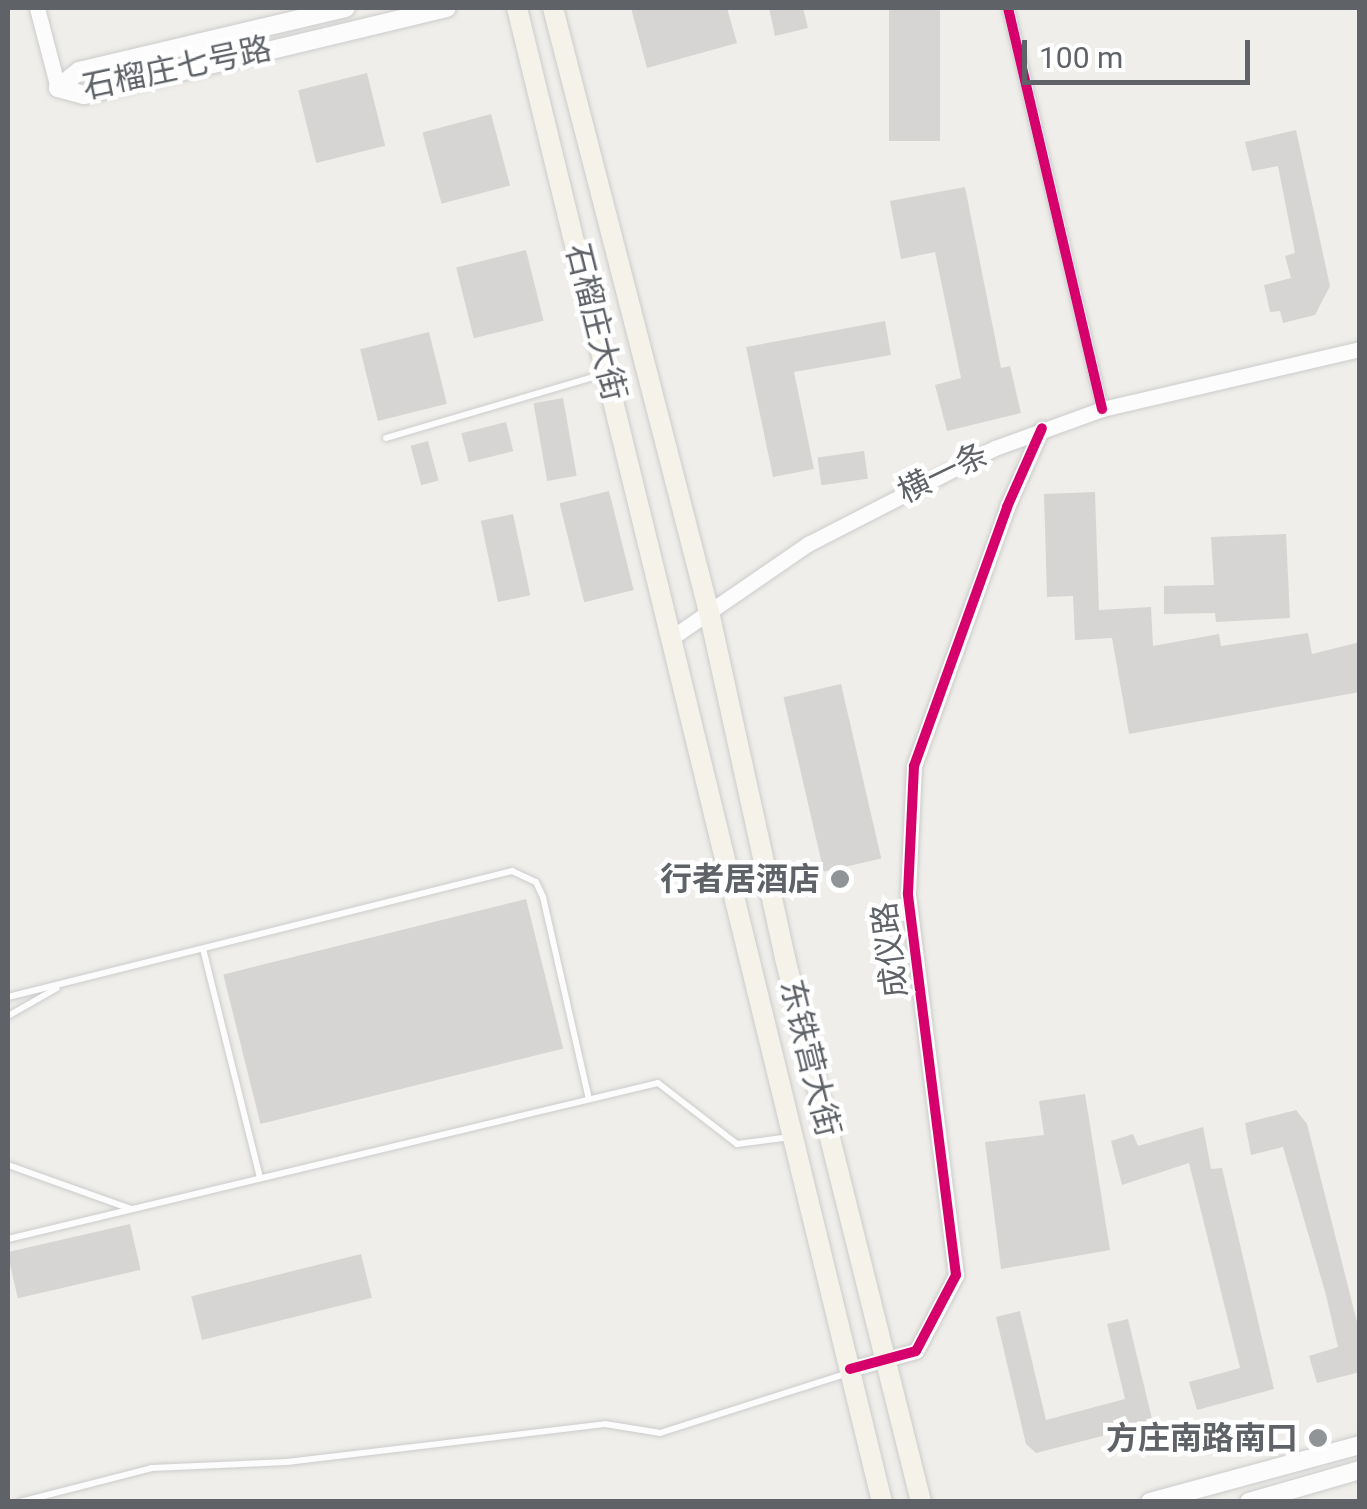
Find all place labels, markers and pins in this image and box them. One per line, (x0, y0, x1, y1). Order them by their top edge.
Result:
place label: 行者居酒店 (660, 860, 820, 898)
marker: 行者居酒店 (829, 868, 851, 890)
place label: 方庄南路南口 (1106, 1419, 1298, 1457)
marker: 方庄南路南口 (1307, 1427, 1329, 1449)

